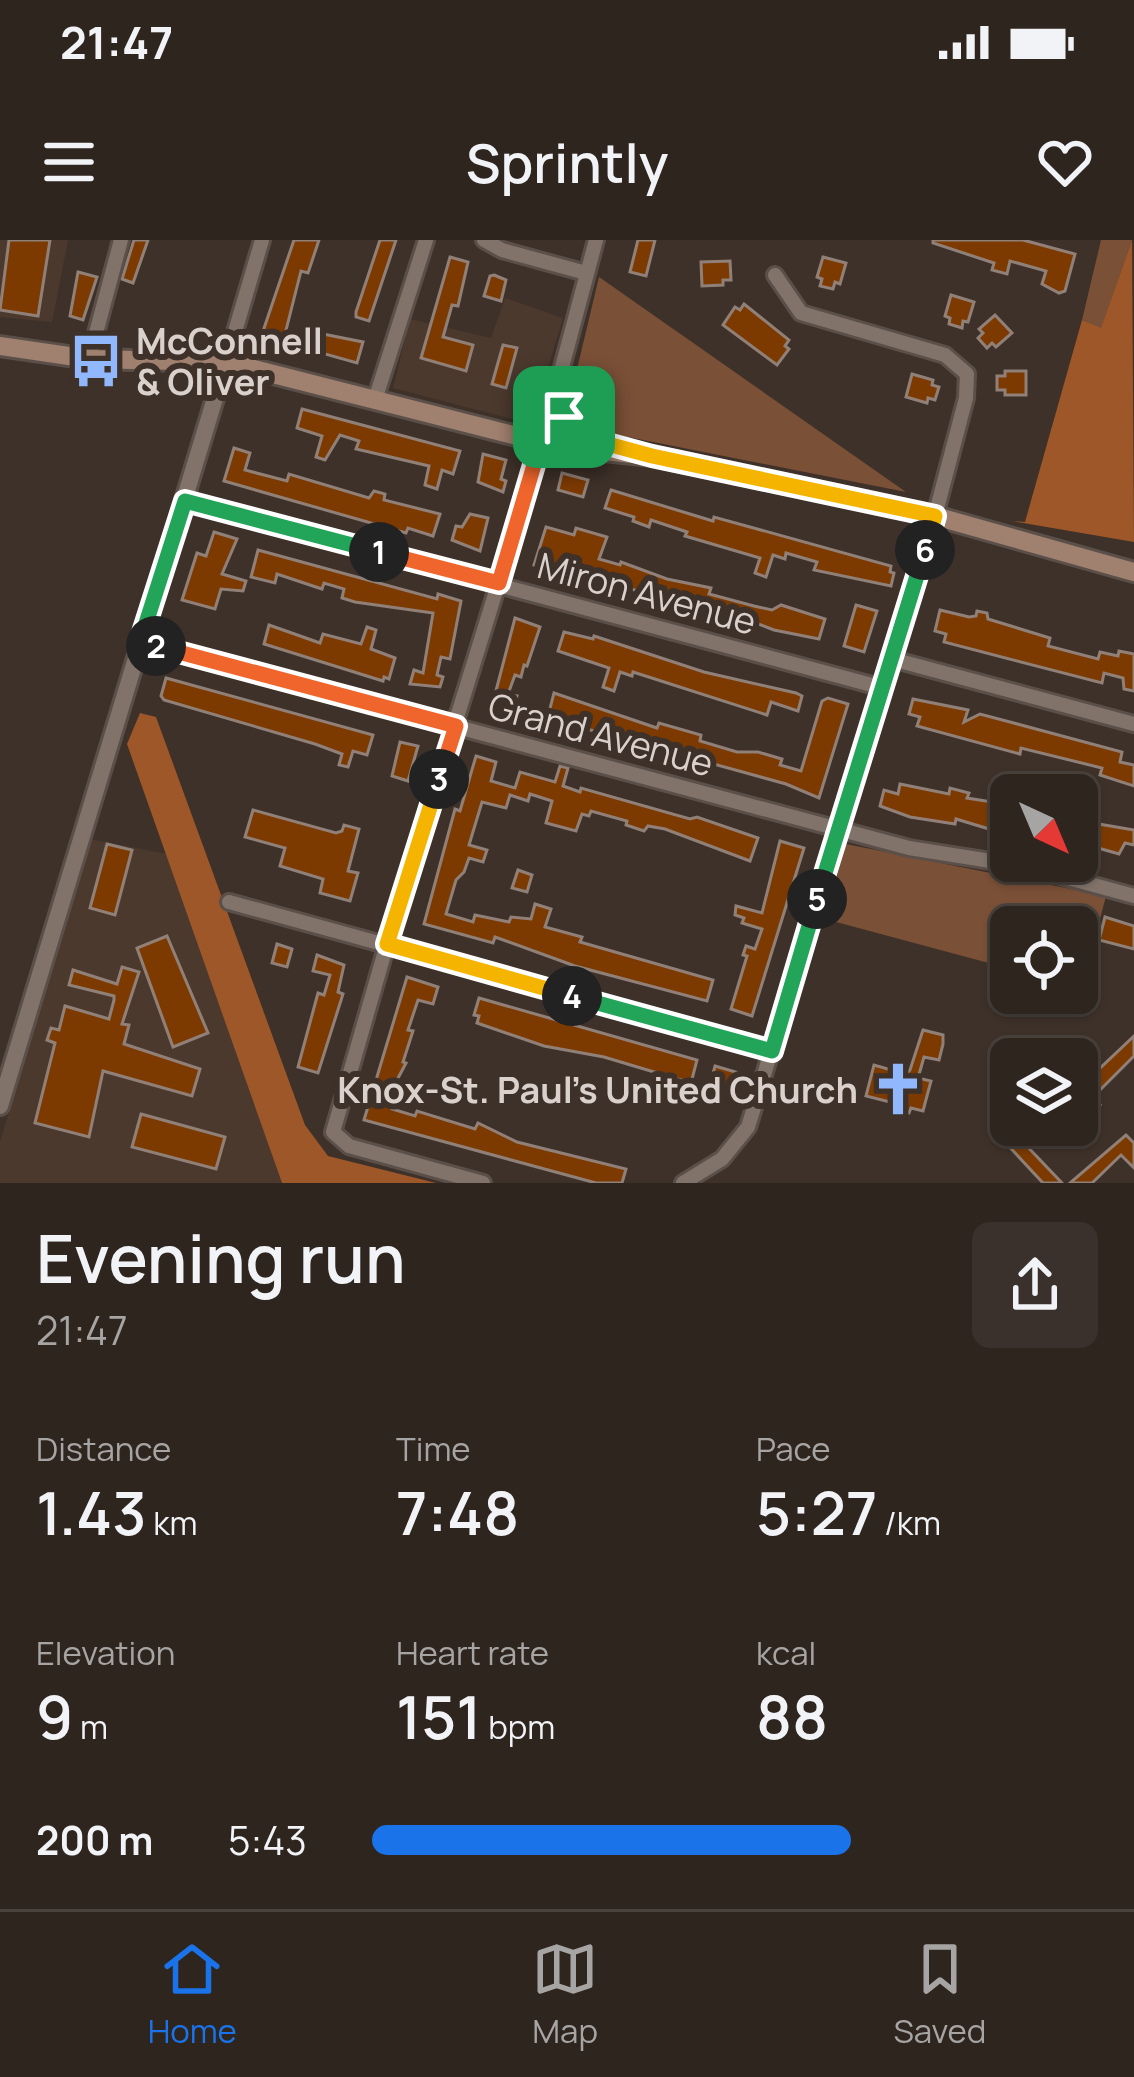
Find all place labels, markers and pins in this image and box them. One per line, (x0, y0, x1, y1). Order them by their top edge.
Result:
place label: McConnell & Oliver (136, 316, 323, 406)
bus stop icon: McConnell & Oliver (67, 332, 125, 390)
pin (513, 366, 615, 468)
pin: 6 (895, 520, 955, 580)
pin: 1 (349, 522, 409, 582)
pin: 2 (126, 616, 186, 676)
pin: 3 (409, 749, 469, 809)
pin: 5 (787, 869, 847, 929)
pin: 4 (542, 966, 602, 1026)
church icon: Knox-St. Paul's United Church (869, 1060, 927, 1118)
place label: Knox-St. Paul's United Church (337, 1065, 858, 1114)

